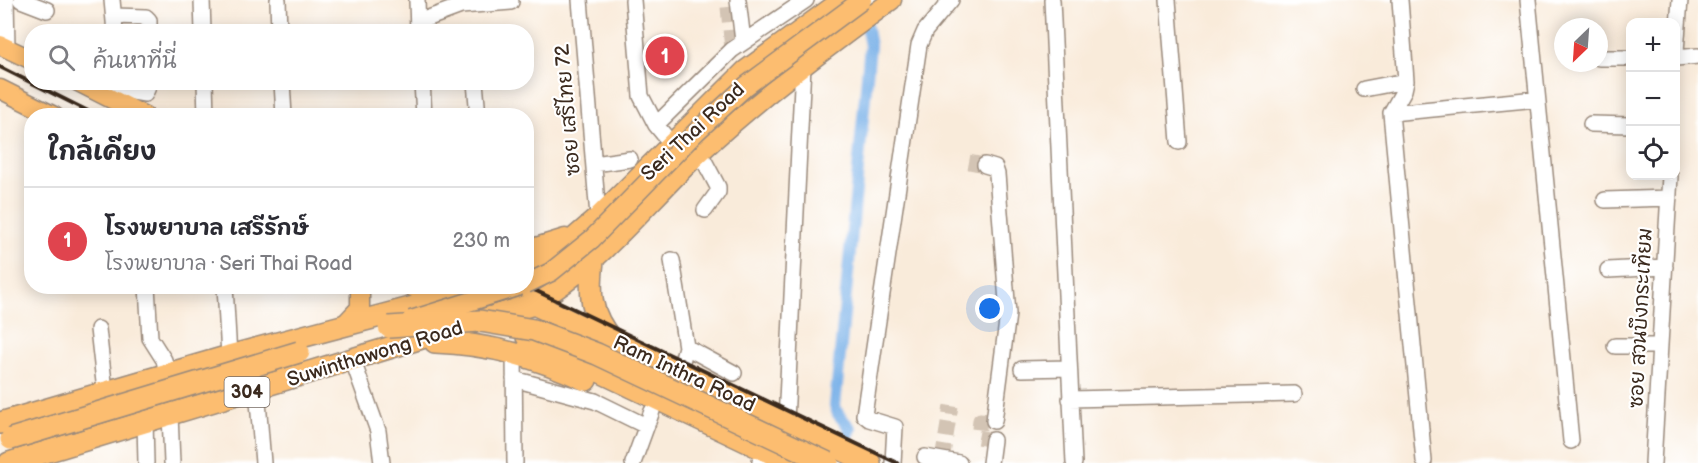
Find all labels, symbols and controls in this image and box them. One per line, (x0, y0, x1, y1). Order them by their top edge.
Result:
north arrow (1554, 18, 1608, 72)
map controls (1626, 18, 1680, 180)
button: + (1626, 18, 1680, 72)
search box (24, 24, 534, 90)
pin: 1 (646, 34, 684, 78)
icon: search (45, 41, 78, 74)
street label: ซอย เสรีไทย 72 (548, 43, 586, 177)
text: ค้นหาที่นี่ (93, 48, 177, 75)
button: − (1626, 72, 1680, 126)
street label: Seri Thai Road (636, 78, 750, 186)
button: locate (1626, 126, 1680, 180)
text: ใกล้เคียง (48, 137, 156, 168)
text: โรงพยาบาล เสรีรักษ์ (105, 215, 309, 242)
street label: ซอย สวนบึงกระเทียม (1623, 227, 1658, 409)
text: 1 (63, 229, 72, 253)
text: 230 m (453, 229, 510, 253)
text: โรงพยาบาล · Seri Thai Road (105, 252, 352, 276)
your location (975, 294, 1004, 323)
street label: Suwinthawong Road (284, 316, 466, 392)
street label: Ram Inthra Road (609, 331, 759, 417)
road number: 304 (224, 377, 270, 407)

